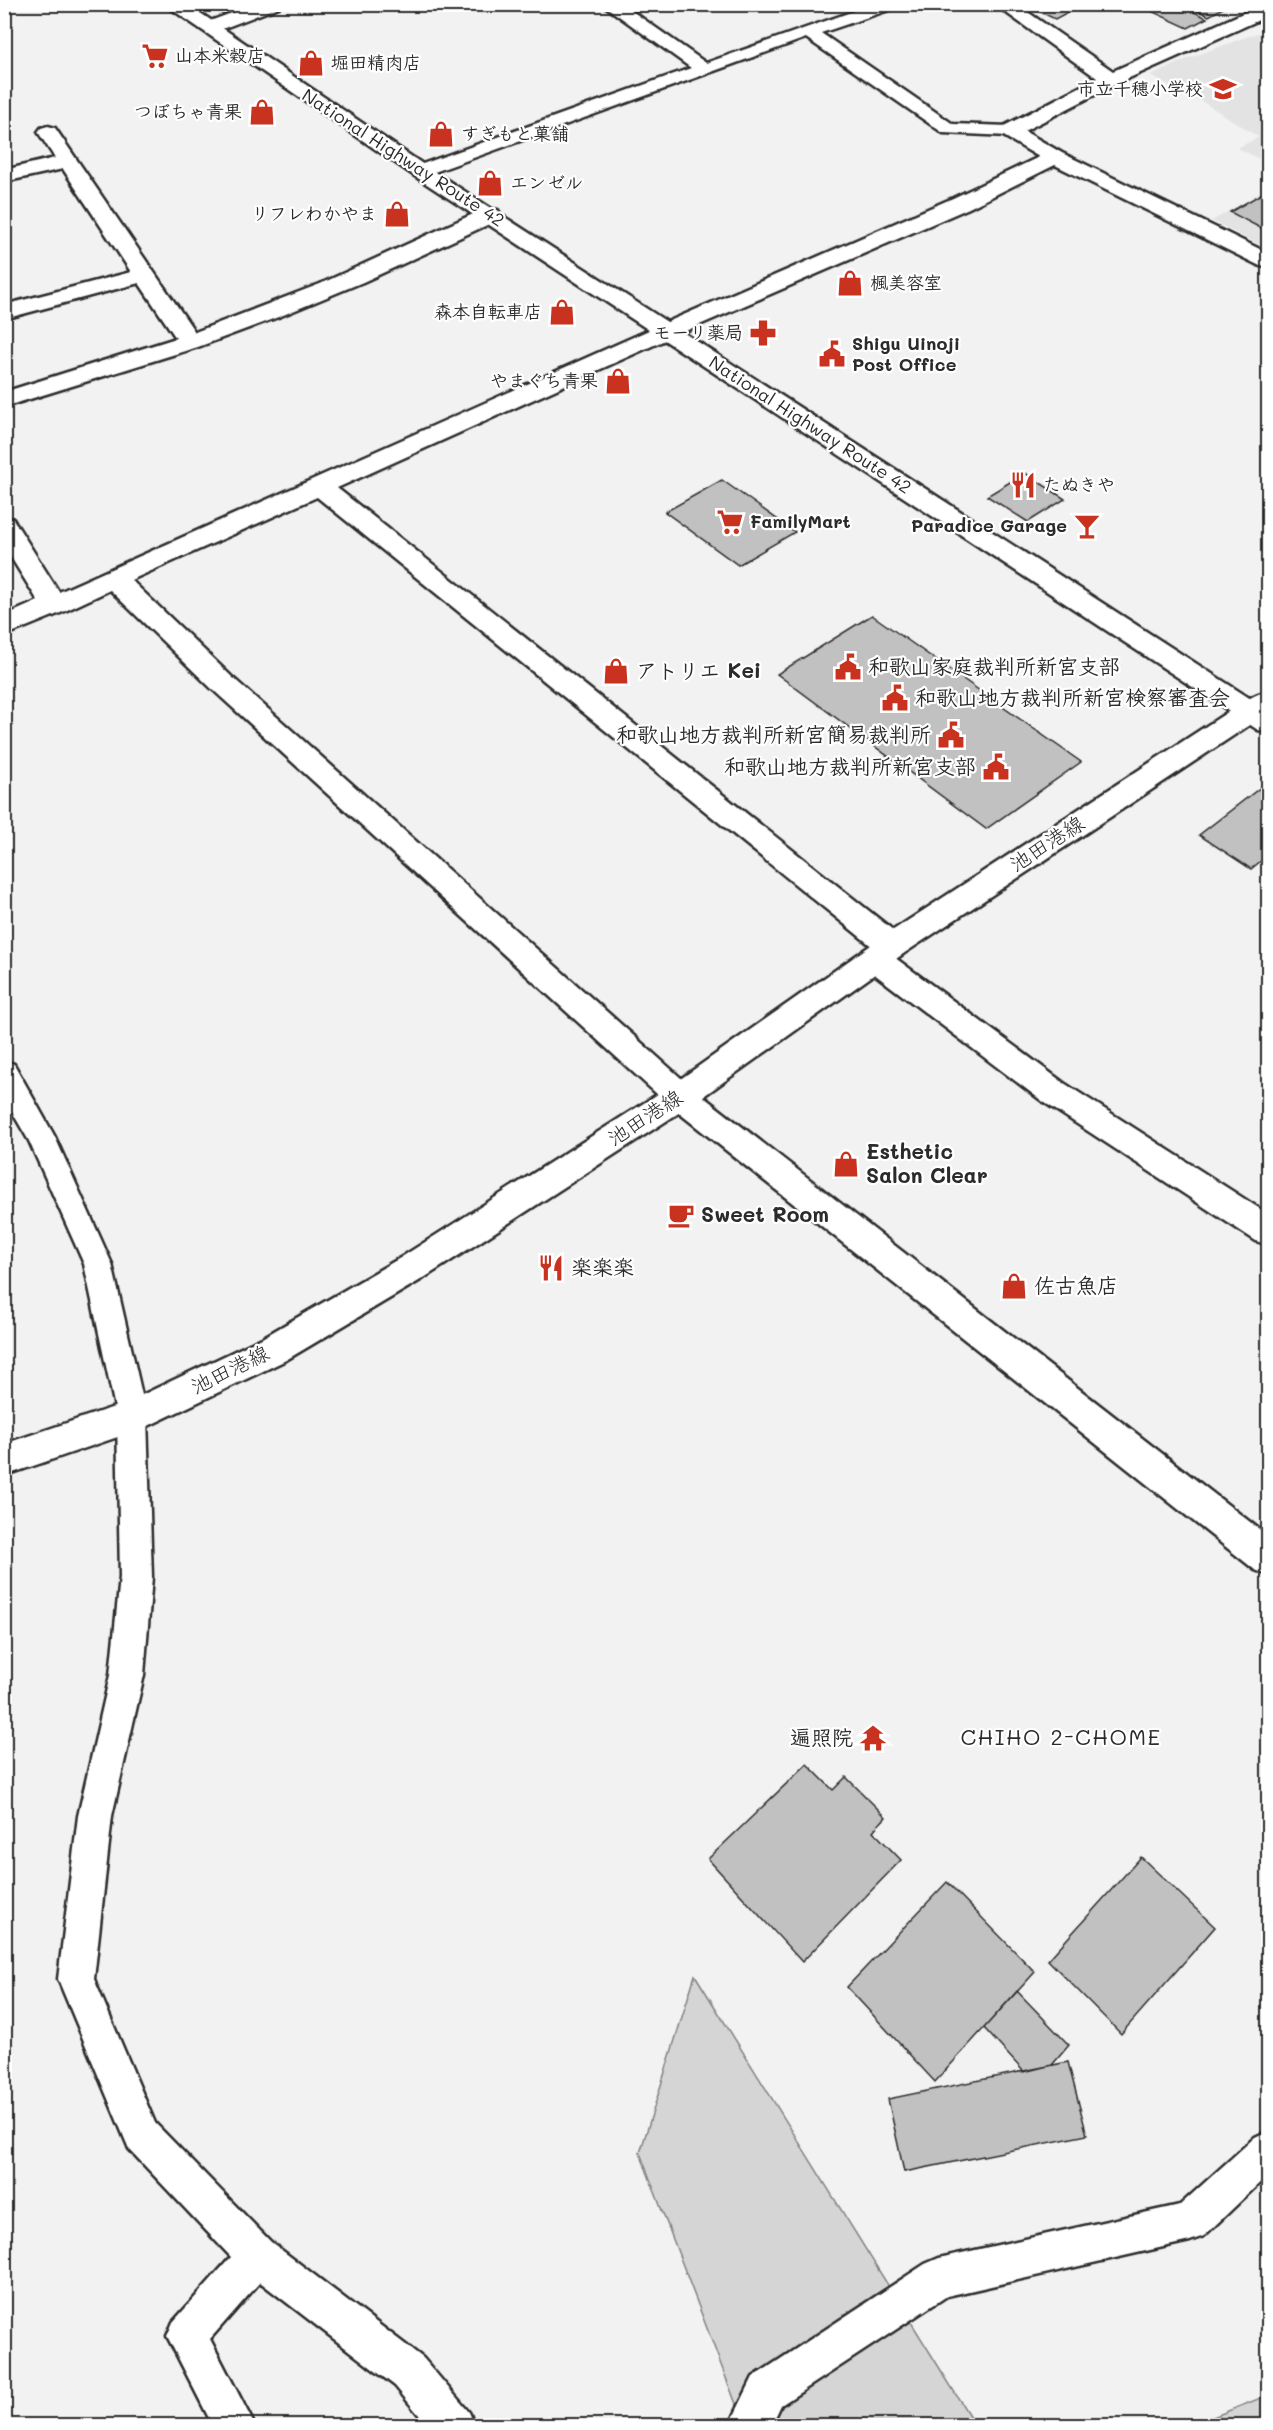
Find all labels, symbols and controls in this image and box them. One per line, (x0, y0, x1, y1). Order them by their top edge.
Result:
supermarket icon: 山本米穀店 (140, 41, 170, 71)
place label: 山本米穀店 (175, 43, 265, 67)
shop icon: 堀田精肉店 (296, 48, 326, 78)
place label: 堀田精肉店 (331, 50, 421, 74)
school or university icon: 市立千穂小学校 (1208, 74, 1238, 104)
place label: 市立千穂小学校 (1077, 76, 1203, 100)
street label: National Highway Route 42 (298, 83, 509, 232)
shop icon: つぼちゃ青果 (247, 97, 277, 127)
place label: つぼちゃ青果 (134, 99, 242, 123)
shop icon: すぎもと菓舗 (426, 119, 456, 149)
place label: すぎもと菓舗 (461, 121, 569, 145)
shop icon: エンゼル (475, 168, 505, 198)
place label: エンゼル (510, 170, 583, 194)
shop icon: リフレわかやま (382, 199, 412, 229)
place label: リフレわかやま (251, 201, 377, 225)
shop icon: 楓美容室 (835, 268, 865, 298)
place label: 楓美容室 (870, 270, 942, 294)
shop icon: 森本自転車店 (547, 297, 577, 327)
place label: 森本自転車店 (434, 299, 542, 323)
pharmacy icon: モーリ薬局 (748, 318, 778, 348)
place label: モーリ薬局 (653, 320, 743, 344)
place label: Shigu Uinoji Post Office (852, 331, 960, 376)
public building icon: Shigu Uinoji Post Office (817, 339, 847, 369)
street label: National Highway Route 42 (705, 350, 916, 499)
shop icon: やまぐち青果 (603, 366, 633, 396)
place label: やまぐち青果 (490, 368, 598, 392)
restaurant icon: たぬきや (1008, 470, 1038, 500)
place label: たぬきや (1043, 472, 1115, 496)
supermarket icon: FamilyMart (715, 507, 745, 537)
place label: FamilyMart (750, 509, 851, 533)
bar icon: Paradice Garage (1072, 511, 1102, 541)
place label: Paradice Garage (911, 513, 1067, 537)
public building icon: 和歌山家庭裁判所新宮支部 (833, 652, 863, 682)
place label: 和歌山家庭裁判所新宮支部 (868, 652, 1120, 679)
shop icon: アトリエ Kei (601, 656, 631, 686)
place label: アトリエ Kei (636, 656, 761, 683)
public building icon: 和歌山地方裁判所新宮検察審査会 (880, 683, 910, 713)
place label: 和歌山地方裁判所新宮検察審査会 (915, 683, 1230, 710)
place label: 和歌山地方裁判所新宮簡易裁判所 (616, 720, 931, 747)
public building icon: 和歌山地方裁判所新宮簡易裁判所 (936, 720, 966, 750)
place label: 和歌山地方裁判所新宮支部 (724, 752, 976, 779)
public building icon: 和歌山地方裁判所新宮支部 (981, 752, 1011, 782)
street label: 池田港線 (1004, 809, 1089, 877)
street label: 池田港線 (602, 1083, 687, 1151)
place label: Esthetic Salon Clear (866, 1137, 988, 1188)
shop icon: Esthetic Salon Clear (831, 1149, 861, 1179)
cafe icon: Sweet Room (666, 1200, 696, 1230)
place label: Sweet Room (701, 1200, 829, 1227)
restaurant icon: 楽楽楽 (536, 1253, 566, 1283)
place label: 楽楽楽 (571, 1253, 634, 1280)
shop icon: 佐古魚店 (999, 1271, 1029, 1301)
place label: 佐古魚店 (1034, 1271, 1118, 1298)
street label: 池田港線 (186, 1338, 273, 1399)
district label: CHIHO 2-CHOME (960, 1722, 1162, 1751)
place label: 遍照院 (790, 1723, 853, 1750)
temple icon: 遍照院 (858, 1723, 888, 1753)

